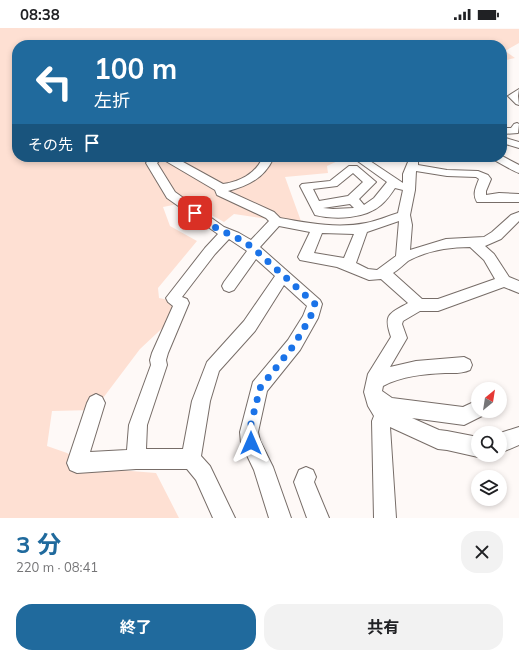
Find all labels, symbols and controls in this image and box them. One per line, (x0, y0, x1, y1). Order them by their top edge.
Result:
text: 08:38 (20, 5, 60, 24)
text: 100 m (94, 51, 177, 86)
icon: left (28, 56, 80, 108)
text: 左折 (94, 89, 130, 112)
icon: arrive (81, 132, 103, 154)
text: その先 (28, 135, 73, 154)
pin (178, 196, 212, 230)
icon: arrive (184, 202, 206, 224)
north arrow (471, 382, 507, 418)
map controls (471, 382, 507, 506)
position arrow (230, 422, 272, 464)
button: search (471, 426, 507, 462)
button: layers (471, 470, 507, 506)
text: 3 分 (16, 529, 61, 559)
button: close (461, 531, 503, 573)
text: 220 m · 08:41 (16, 559, 98, 575)
button: 終了 (16, 604, 256, 650)
button: 共有 (264, 604, 503, 650)

